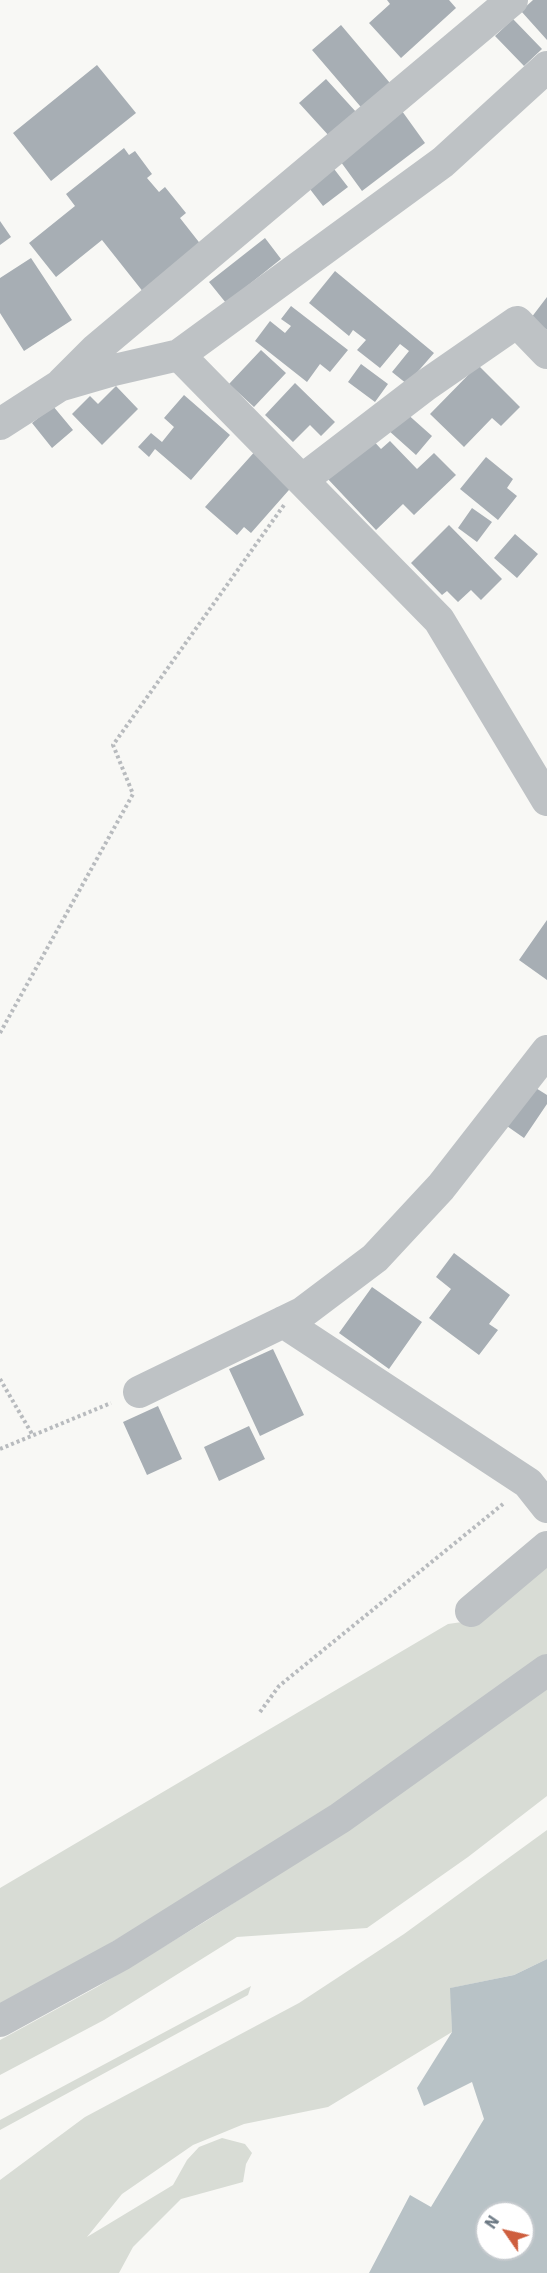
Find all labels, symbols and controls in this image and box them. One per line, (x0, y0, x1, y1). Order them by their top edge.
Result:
north arrow (475, 2201, 535, 2261)
text: N (480, 2212, 503, 2232)

